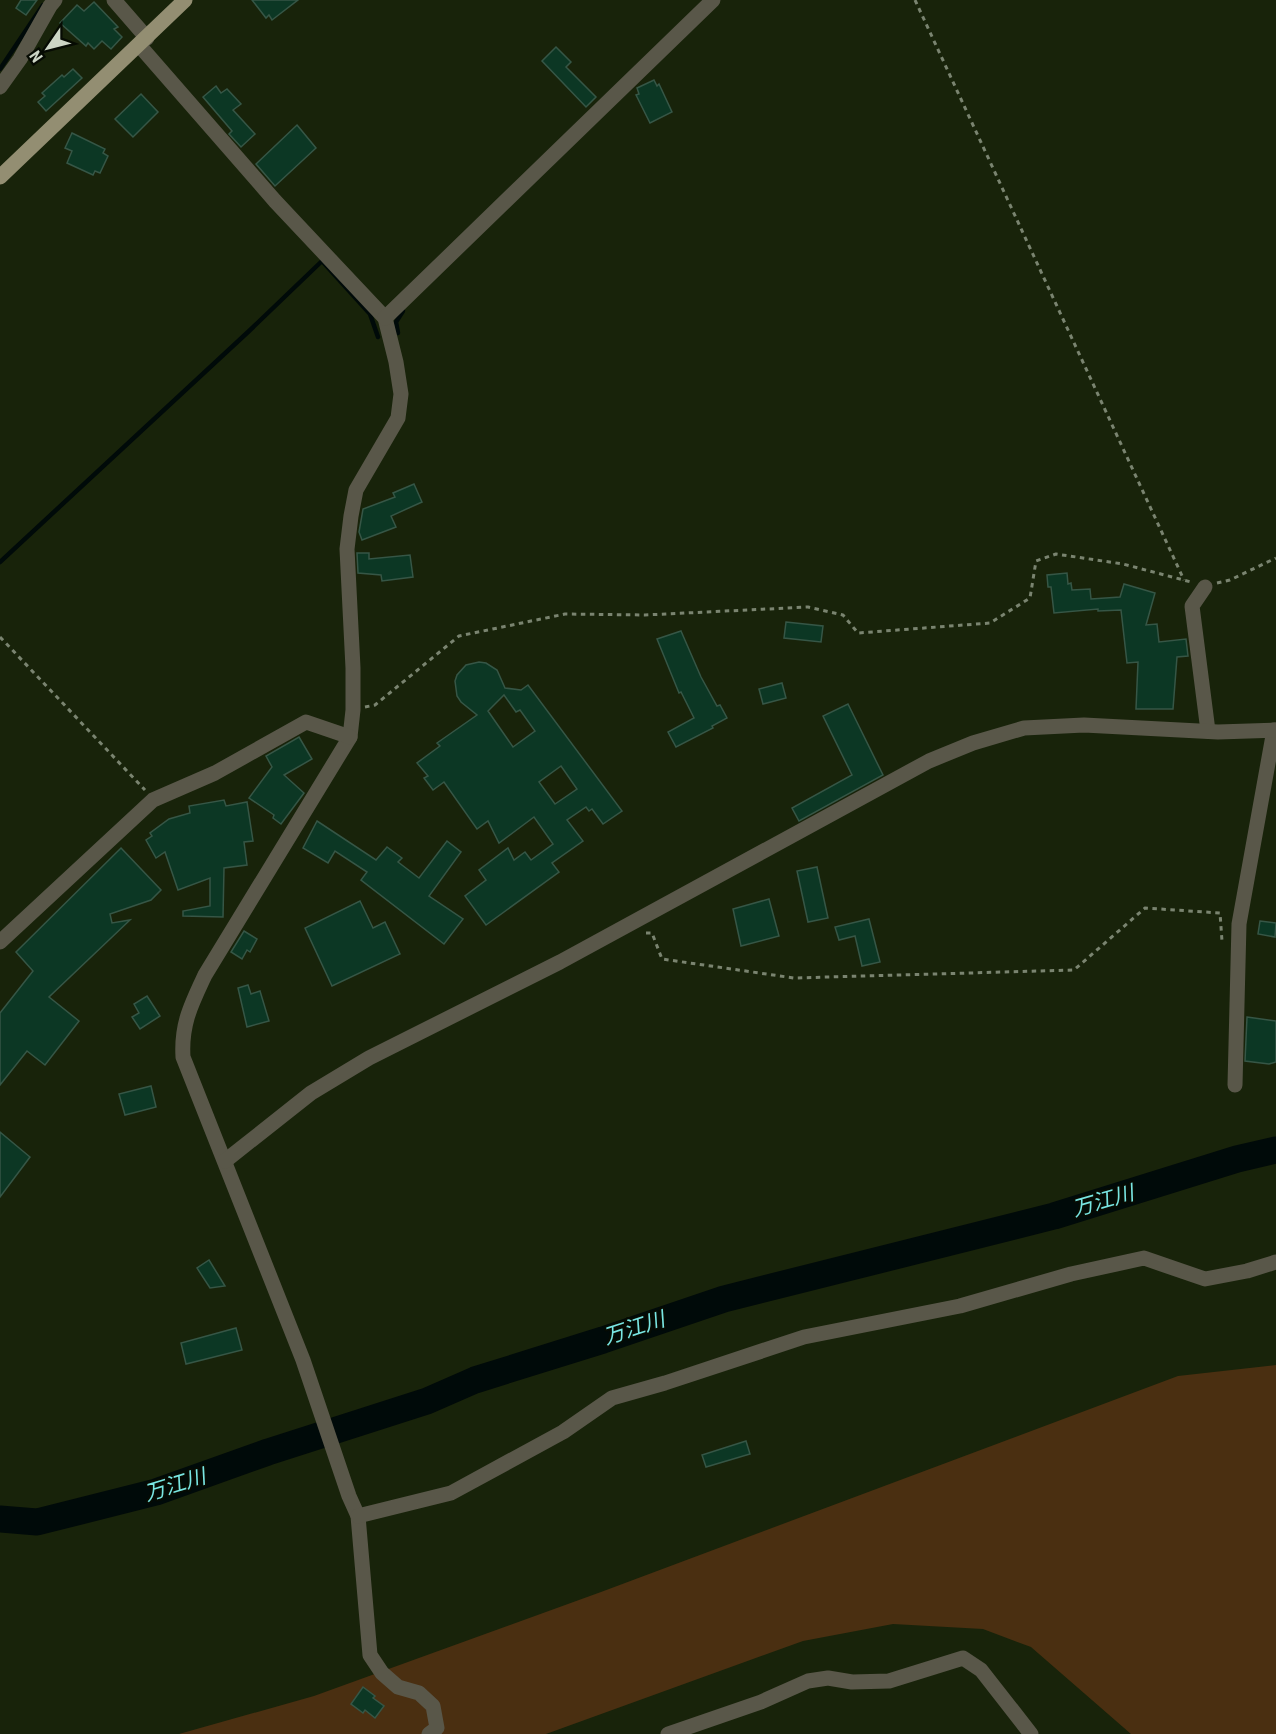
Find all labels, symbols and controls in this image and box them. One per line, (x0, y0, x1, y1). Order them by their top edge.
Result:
north arrow (18, 18, 78, 78)
text: N (26, 47, 47, 66)
water label: 万江川 (1069, 1180, 1139, 1221)
water label: 万江川 (600, 1306, 670, 1349)
water label: 万江川 (141, 1464, 211, 1506)

